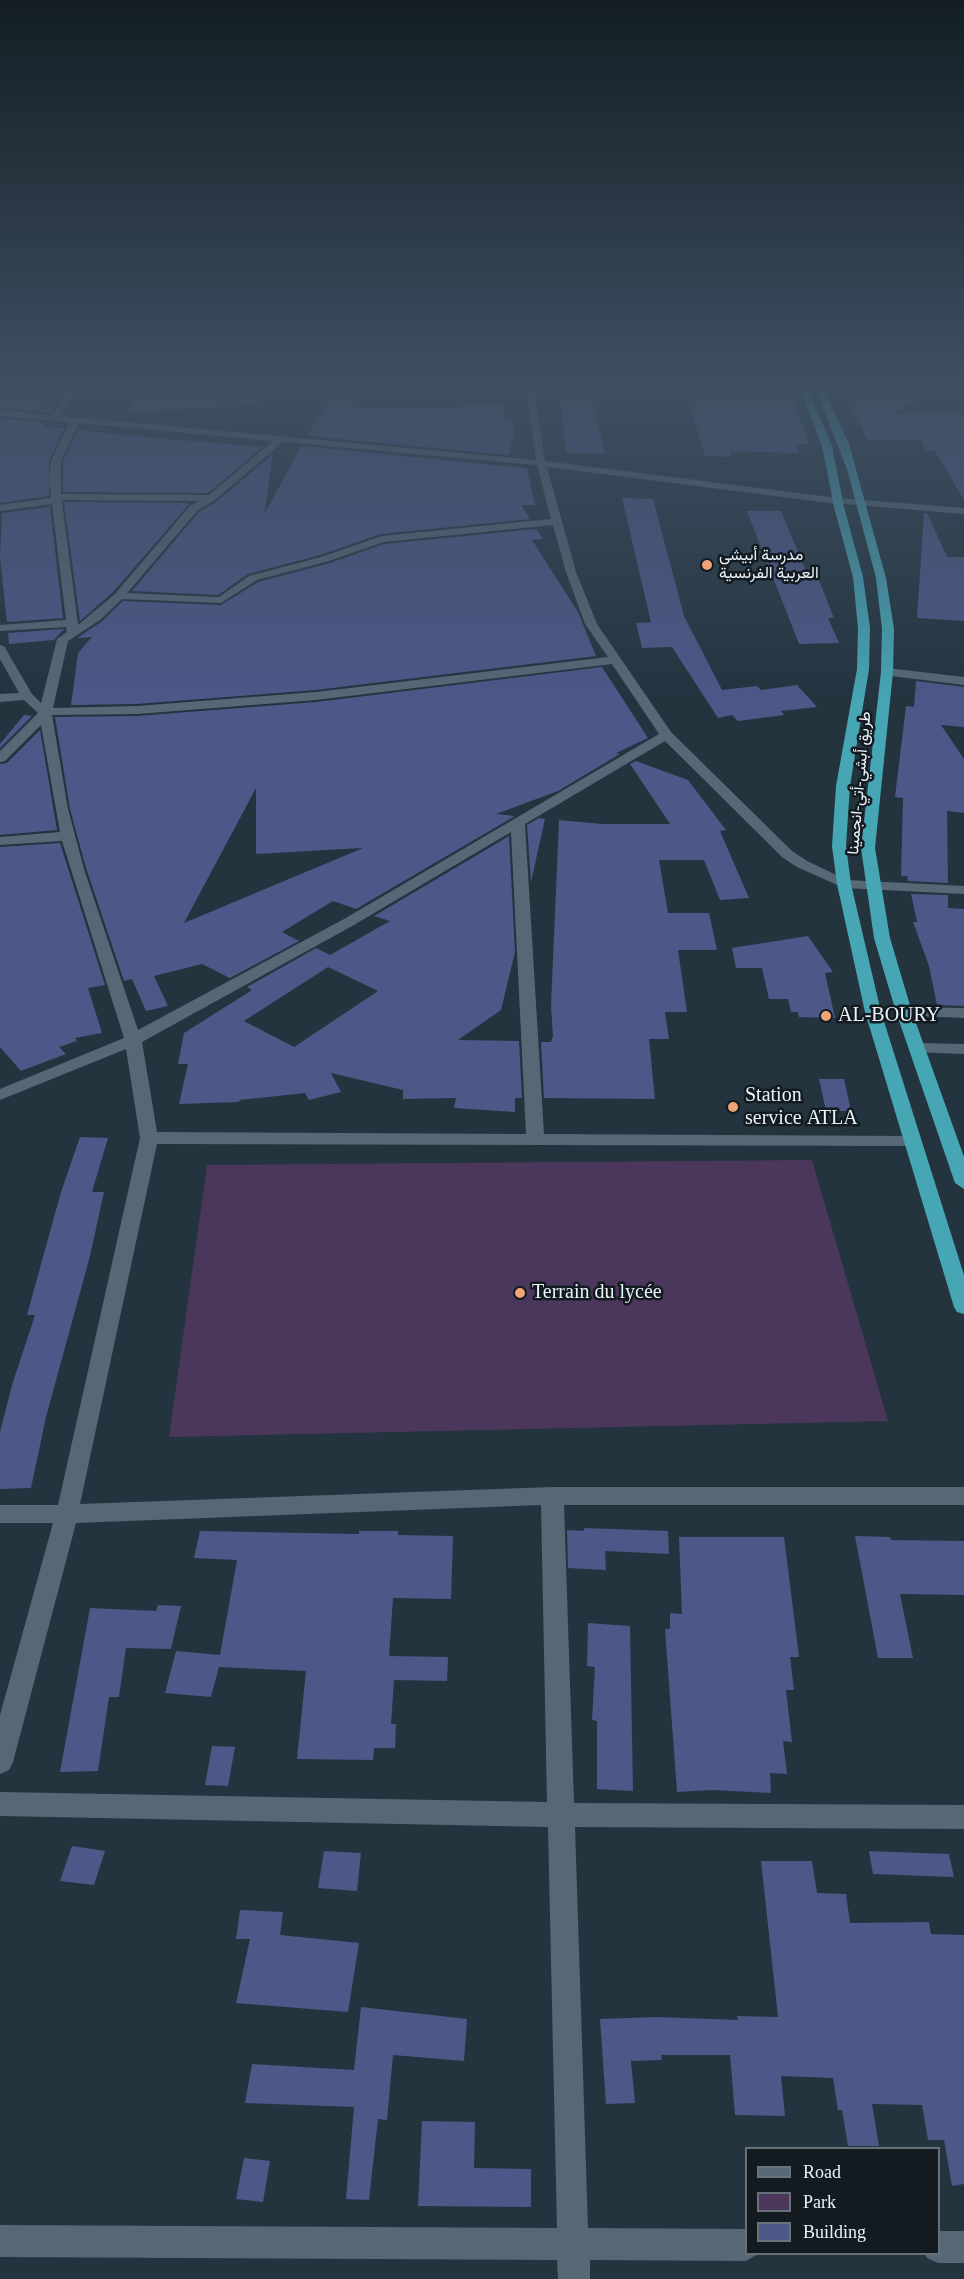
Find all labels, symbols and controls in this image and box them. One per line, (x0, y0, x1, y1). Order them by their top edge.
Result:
place label: مدرسة أبيشي العربية الفرنسية (719, 546, 819, 584)
marker: مدرسة أبيشي العربية الفرنسية (700, 558, 714, 572)
street label: طريق أبشي-أتي-انجمينا (844, 711, 876, 855)
place label: AL-BOURY (838, 1004, 940, 1028)
marker: AL-BOURY (819, 1009, 833, 1023)
place label: Station service ATLA (745, 1084, 858, 1131)
marker: Station service ATLA (726, 1100, 740, 1114)
place label: Terrain du lycée (532, 1281, 662, 1305)
marker: Terrain du lycée (513, 1286, 527, 1300)
legend (745, 2147, 940, 2255)
text: Road (803, 2162, 841, 2182)
text: Park (803, 2192, 836, 2212)
text: Building (803, 2222, 866, 2242)

